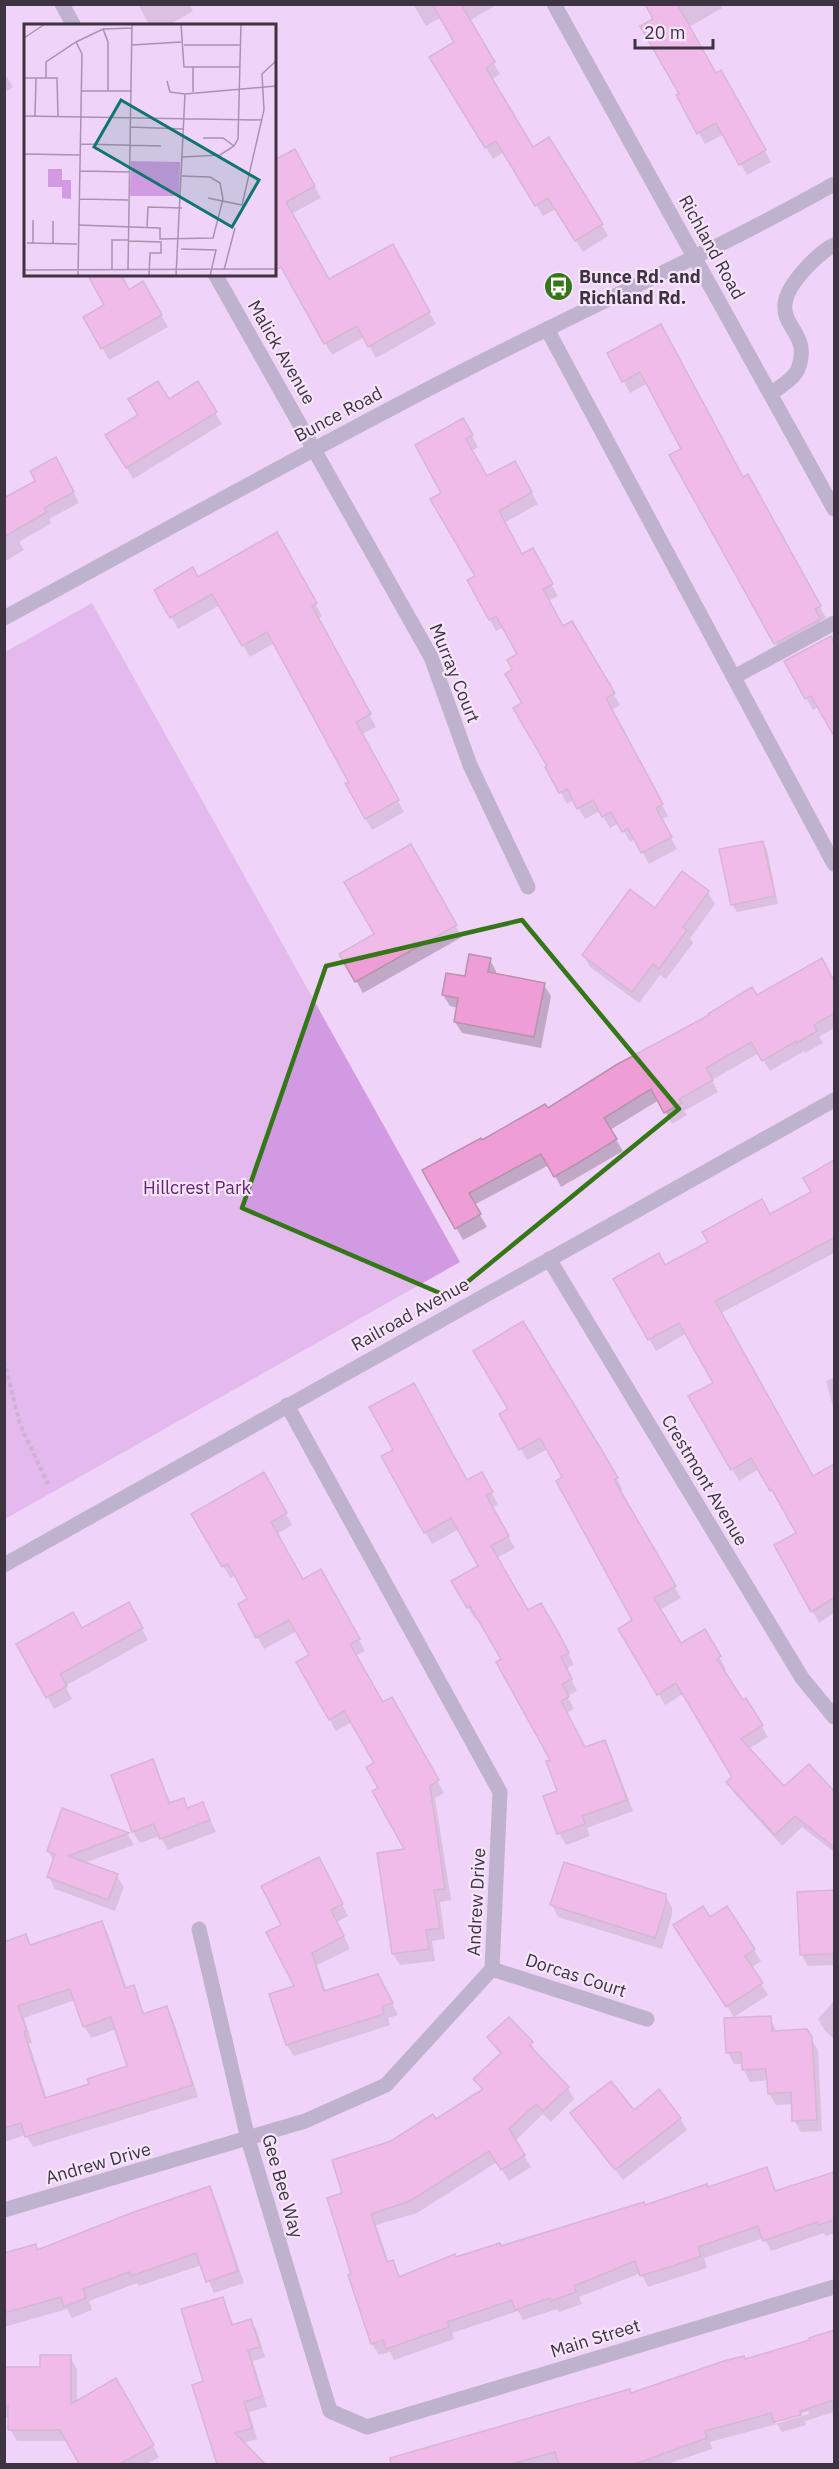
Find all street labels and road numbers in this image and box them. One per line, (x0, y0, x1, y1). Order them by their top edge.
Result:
street label: Richland Road (674, 191, 750, 303)
street label: Malick Avenue (243, 296, 321, 408)
street label: Bunce Road (290, 381, 386, 447)
street label: Murray Court (425, 620, 485, 726)
street label: Railroad Avenue (347, 1272, 473, 1356)
street label: Crestmont Avenue (657, 1410, 753, 1550)
street label: Andrew Drive (462, 1847, 490, 1957)
street label: Dorcas Court (523, 1948, 629, 2002)
street label: Gee Bee Way (257, 2132, 309, 2240)
street label: Andrew Drive (43, 2137, 153, 2189)
street label: Main Street (547, 2313, 643, 2363)

